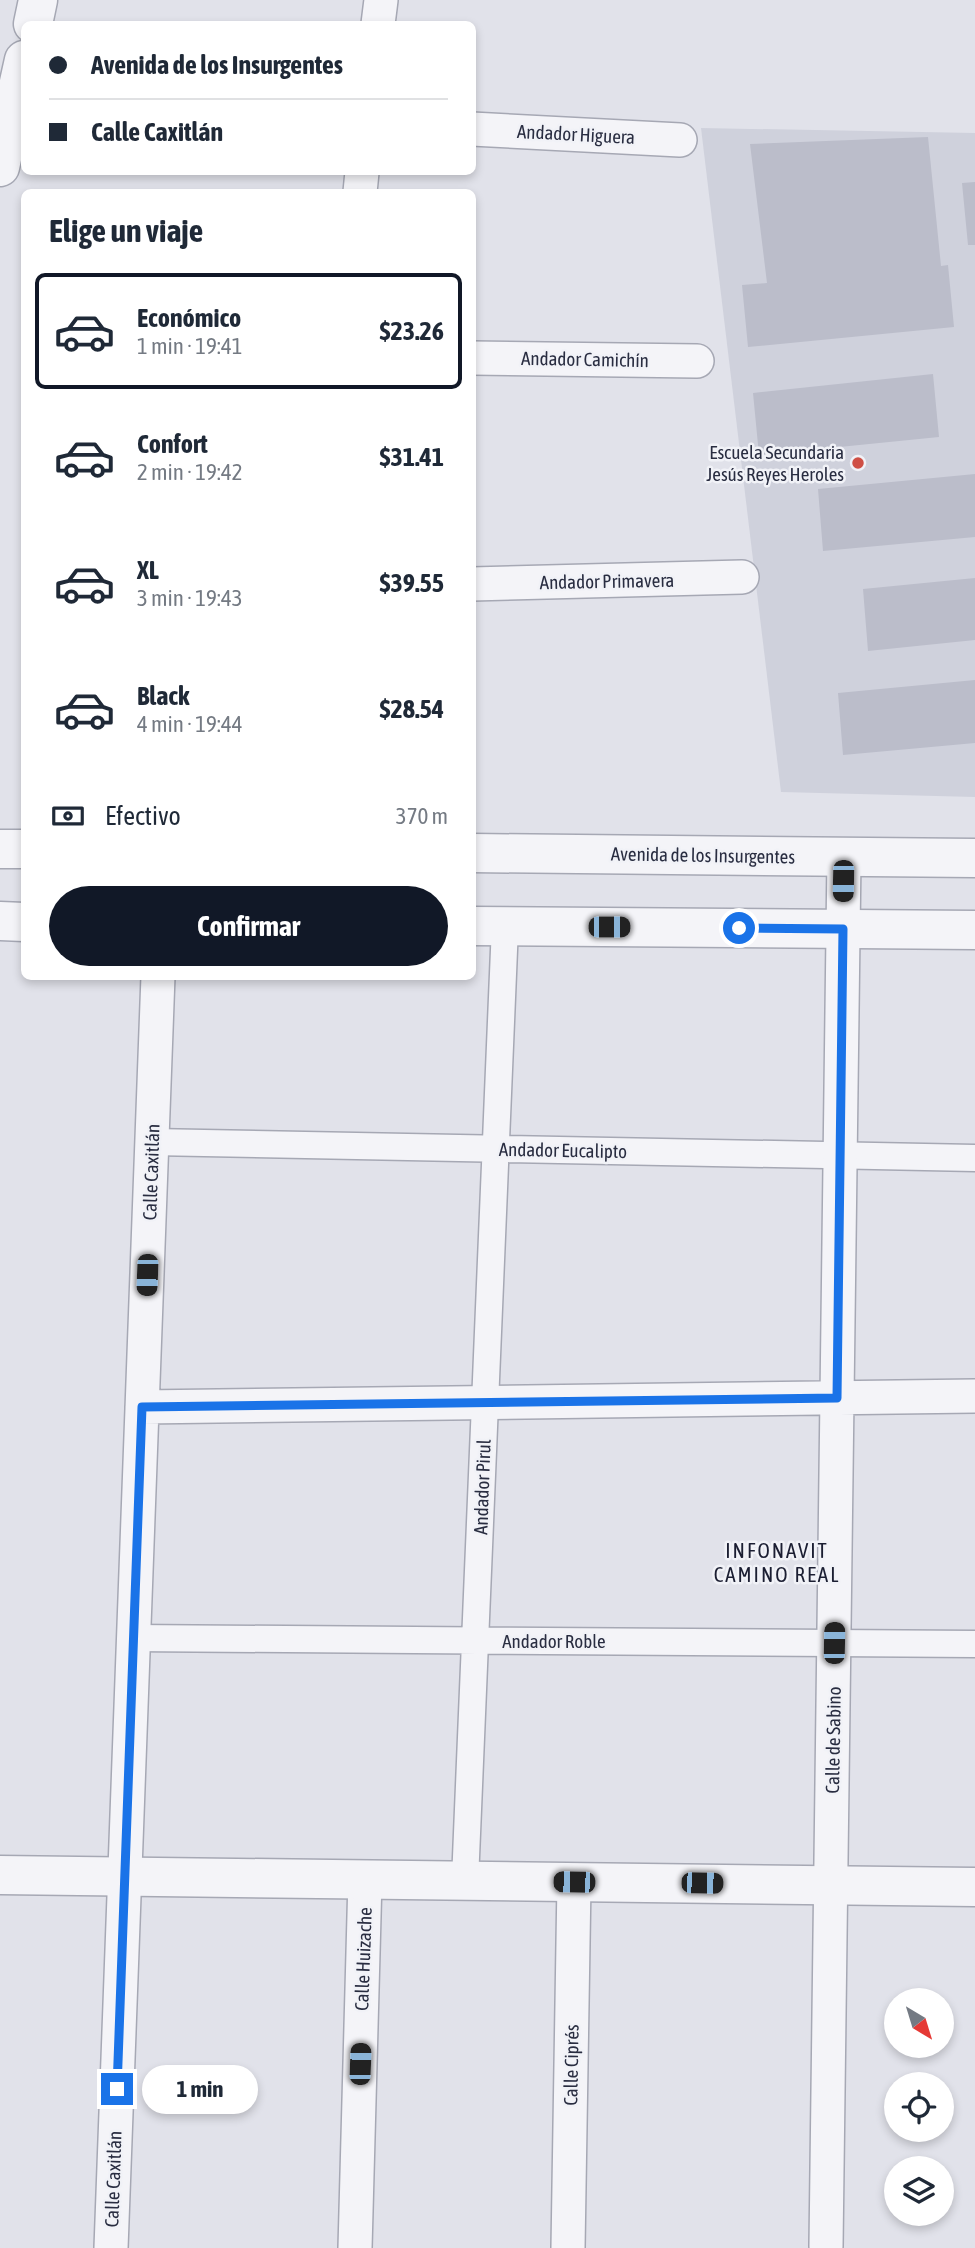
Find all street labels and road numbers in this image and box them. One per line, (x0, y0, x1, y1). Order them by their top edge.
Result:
street label: Andador Higuera (517, 120, 635, 148)
street label: Andador Camichín (521, 347, 649, 371)
street label: Andador Primavera (539, 569, 675, 593)
street label: Avenida de los Insurgentes (611, 842, 796, 868)
street label: Calle Caxitlán (138, 1123, 164, 1221)
street label: Andador Eucalipto (499, 1138, 627, 1162)
street label: Andador Pirul (469, 1439, 495, 1535)
street label: Andador Roble (502, 1630, 606, 1652)
street label: Calle de Sabino (821, 1686, 845, 1794)
street label: Calle Huizache (350, 1907, 376, 2011)
street label: Calle Ciprés (559, 2024, 583, 2106)
street label: Calle Caxitlán (100, 2130, 126, 2228)

